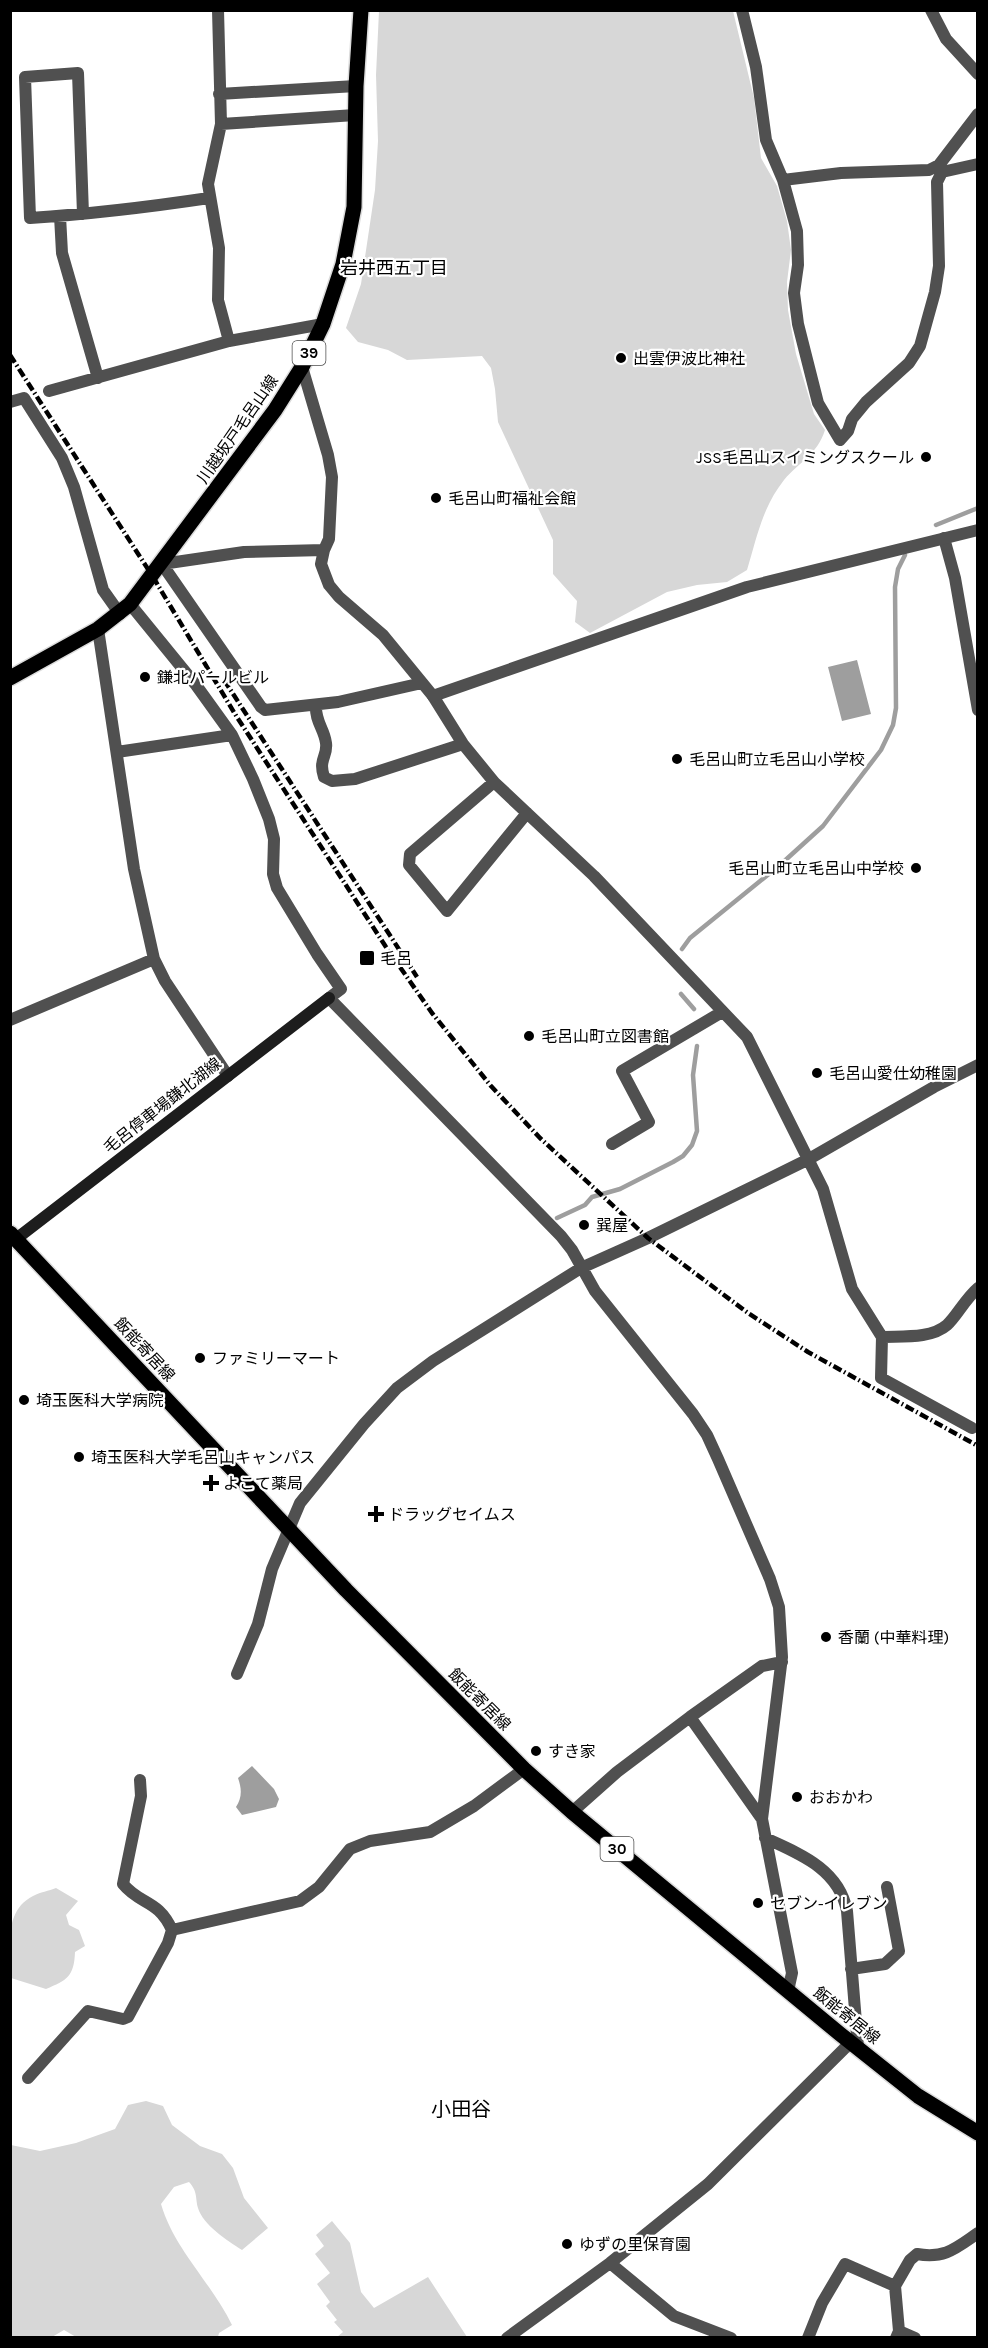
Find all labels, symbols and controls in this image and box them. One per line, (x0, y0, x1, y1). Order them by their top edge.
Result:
district label: 岩井西五丁目 (340, 257, 448, 279)
road number: 39 (292, 341, 326, 365)
place label: 出雲伊波比神社 (633, 349, 745, 368)
marker: 出雲伊波比神社 (614, 351, 628, 365)
street label: 川越坂戸毛呂山線 (193, 371, 282, 487)
place label: JSS毛呂山スイミングスクール (696, 448, 914, 467)
marker: JSS毛呂山スイミングスクール (919, 450, 933, 464)
place label: 毛呂山町福祉会館 (448, 489, 576, 508)
marker: 毛呂山町福祉会館 (429, 491, 443, 505)
place label: 鎌北パールビル (157, 668, 269, 687)
marker: 鎌北パールビル (138, 670, 152, 684)
place label: 毛呂山町立毛呂山小学校 (689, 750, 865, 769)
marker: 毛呂山町立毛呂山小学校 (670, 752, 684, 766)
place label: 毛呂山町立毛呂山中学校 (728, 859, 904, 878)
marker: 毛呂山町立毛呂山中学校 (909, 861, 923, 875)
marker: 毛呂 (358, 949, 376, 967)
place label: 毛呂 (380, 949, 412, 968)
place label: 毛呂山町立図書館 (541, 1027, 669, 1046)
marker: 毛呂山町立図書館 (522, 1029, 536, 1043)
street label: 毛呂停車場鎌北湖線 (100, 1054, 225, 1157)
place label: 毛呂山愛仕幼稚園 (829, 1064, 957, 1083)
marker: 毛呂山愛仕幼稚園 (810, 1066, 824, 1080)
place label: 巽屋 (596, 1216, 628, 1235)
marker: 巽屋 (577, 1218, 591, 1232)
street label: 飯能寄居線 (110, 1314, 179, 1385)
place label: ファミリーマート (212, 1349, 340, 1368)
marker: ファミリーマート (193, 1351, 207, 1365)
place label: 埼玉医科大学病院 (36, 1391, 164, 1410)
marker: 埼玉医科大学病院 (17, 1393, 31, 1407)
place label: 埼玉医科大学毛呂山キャンパス (91, 1448, 315, 1467)
marker: 埼玉医科大学毛呂山キャンパス (72, 1450, 86, 1464)
place label: よこて薬局 (223, 1474, 303, 1493)
marker: よこて薬局 (204, 1476, 218, 1490)
place label: ドラッグセイムス (388, 1505, 516, 1524)
marker: ドラッグセイムス (369, 1507, 383, 1521)
place label: 香蘭 (中華料理) (838, 1628, 949, 1647)
marker: 香蘭 (中華料理) (819, 1630, 833, 1644)
street label: 飯能寄居線 (445, 1664, 515, 1734)
place label: すき家 (548, 1742, 596, 1761)
marker: すき家 (529, 1744, 543, 1758)
place label: おおかわ (809, 1788, 873, 1807)
marker: おおかわ (790, 1790, 804, 1804)
road number: 30 (600, 1837, 634, 1861)
place label: セブン-イレブン (770, 1894, 888, 1913)
marker: セブン-イレブン (751, 1896, 765, 1910)
street label: 飯能寄居線 (810, 1983, 884, 2048)
district label: 小田谷 (431, 2098, 491, 2121)
place label: ゆずの里保育園 (579, 2235, 691, 2254)
marker: ゆずの里保育園 (560, 2237, 574, 2251)

